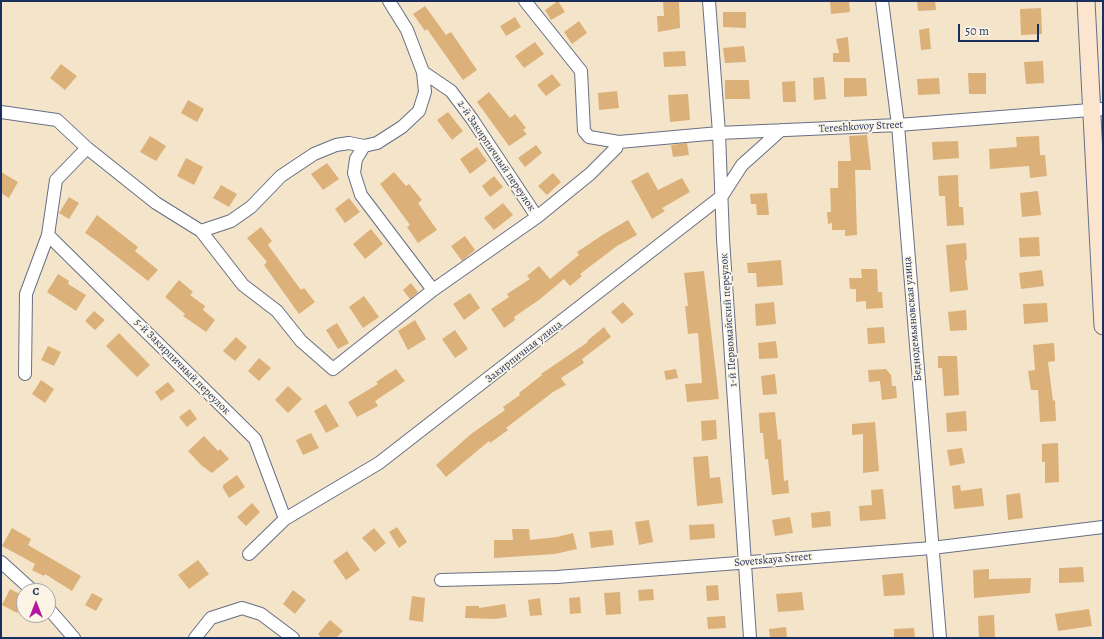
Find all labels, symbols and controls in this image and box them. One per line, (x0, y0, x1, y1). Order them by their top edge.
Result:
scale bar (960, 16, 1041, 42)
text: 50 m (965, 23, 989, 39)
street label: 2-й Закирпичный переулок (454, 98, 538, 214)
street label: Tereshkovoy Street (819, 118, 903, 136)
street label: 1-й Первомайский переулок (718, 253, 740, 387)
street label: Беднодемьяновская улица (901, 256, 925, 382)
street label: 5-й Закирпичный переулок (131, 316, 233, 418)
street label: Закирпичная улица (483, 318, 565, 386)
street label: Sovetskaya Street (734, 550, 812, 570)
north arrow (16, 583, 56, 623)
text: С (33, 584, 39, 599)

